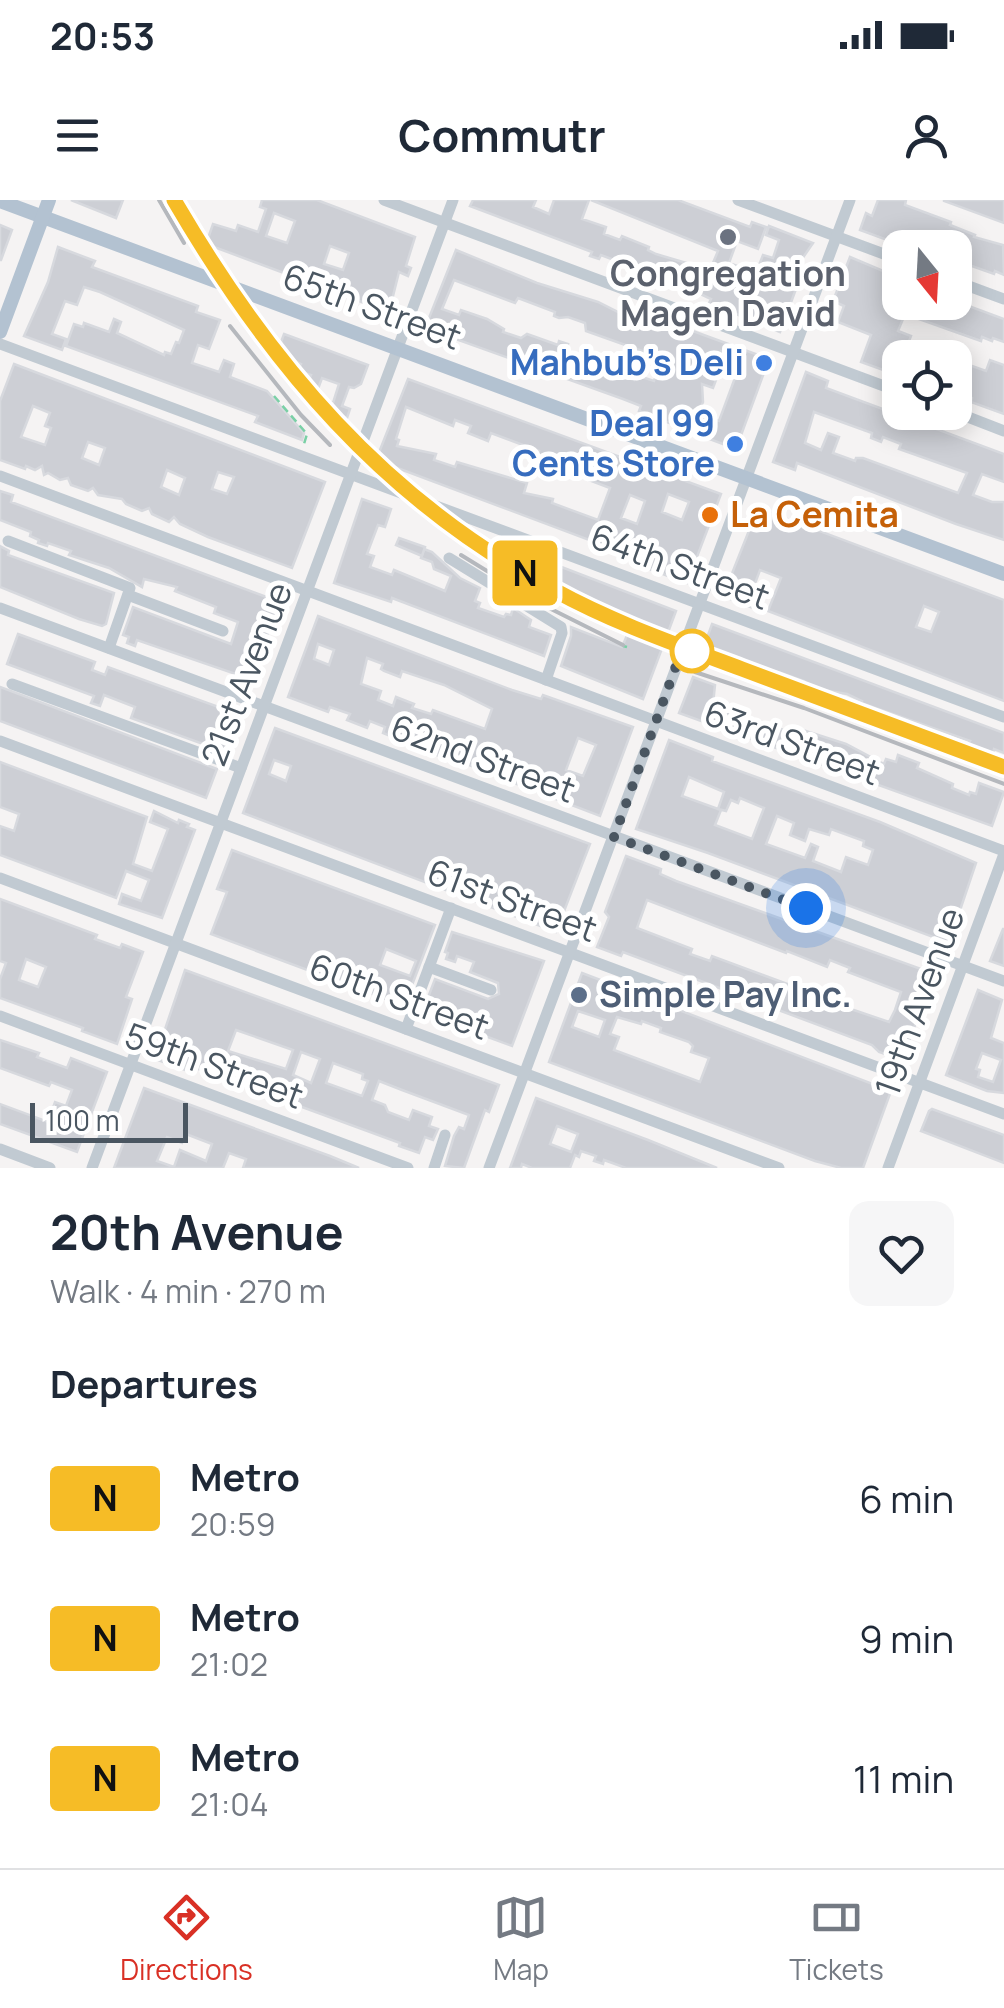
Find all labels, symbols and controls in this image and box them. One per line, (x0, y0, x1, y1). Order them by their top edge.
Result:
text: 20:53 (50, 9, 155, 61)
text: Commutr (398, 104, 606, 166)
icon: menu (50, 108, 105, 163)
icon: person (899, 108, 954, 163)
marker: Congregation Magen David (717, 226, 739, 248)
north arrow (882, 230, 972, 320)
map controls (882, 230, 972, 430)
place label: Congregation Magen David (610, 249, 846, 337)
street label: 65th Street (276, 252, 468, 361)
place label: Mahbub's Deli (510, 338, 744, 386)
button: locate (882, 340, 972, 430)
marker: Mahbub's Deli (753, 352, 775, 374)
place label: Deal 99 Cents Store (512, 399, 715, 487)
marker: Deal 99 Cents Store (724, 433, 746, 455)
place label: La Cemita (730, 490, 899, 538)
marker: La Cemita (699, 504, 721, 526)
street label: 64th Street (584, 512, 776, 621)
line badge: N (492, 540, 558, 606)
text: N (512, 549, 538, 597)
street label: 21st Avenue (189, 575, 303, 772)
unlabelled marker (671, 630, 713, 672)
street label: 63rd Street (698, 688, 887, 796)
street label: 62nd Street (385, 703, 582, 814)
street label: 61st Street (421, 847, 604, 953)
your location (781, 883, 831, 933)
street label: 19th Avenue (863, 901, 975, 1102)
street label: 60th Street (303, 941, 496, 1051)
place label: Simple Pay Inc. (599, 970, 852, 1018)
marker: Simple Pay Inc. (568, 984, 590, 1006)
street label: 59th Street (118, 1011, 310, 1120)
scale bar (30, 1098, 188, 1143)
text: 100 m (45, 1101, 119, 1139)
text: 20th Avenue (50, 1199, 344, 1264)
button: heart (849, 1201, 954, 1306)
text: Walk · 4 min · 270 m (50, 1269, 326, 1313)
text: Departures (50, 1357, 258, 1409)
text: Metro (190, 1450, 300, 1502)
text: 6 min (859, 1472, 954, 1524)
text: N (92, 1474, 118, 1522)
text: 20:59 (190, 1502, 276, 1546)
text: Metro (190, 1590, 300, 1642)
text: 9 min (859, 1612, 954, 1664)
text: N (92, 1614, 118, 1662)
text: 21:02 (190, 1642, 268, 1686)
text: Metro (190, 1730, 300, 1782)
text: 11 min (853, 1752, 954, 1804)
text: N (92, 1754, 118, 1802)
text: 21:04 (190, 1782, 269, 1826)
tab: Directions (120, 1890, 253, 1988)
tab: Map (493, 1890, 549, 1988)
tab: Tickets (789, 1890, 884, 1988)

